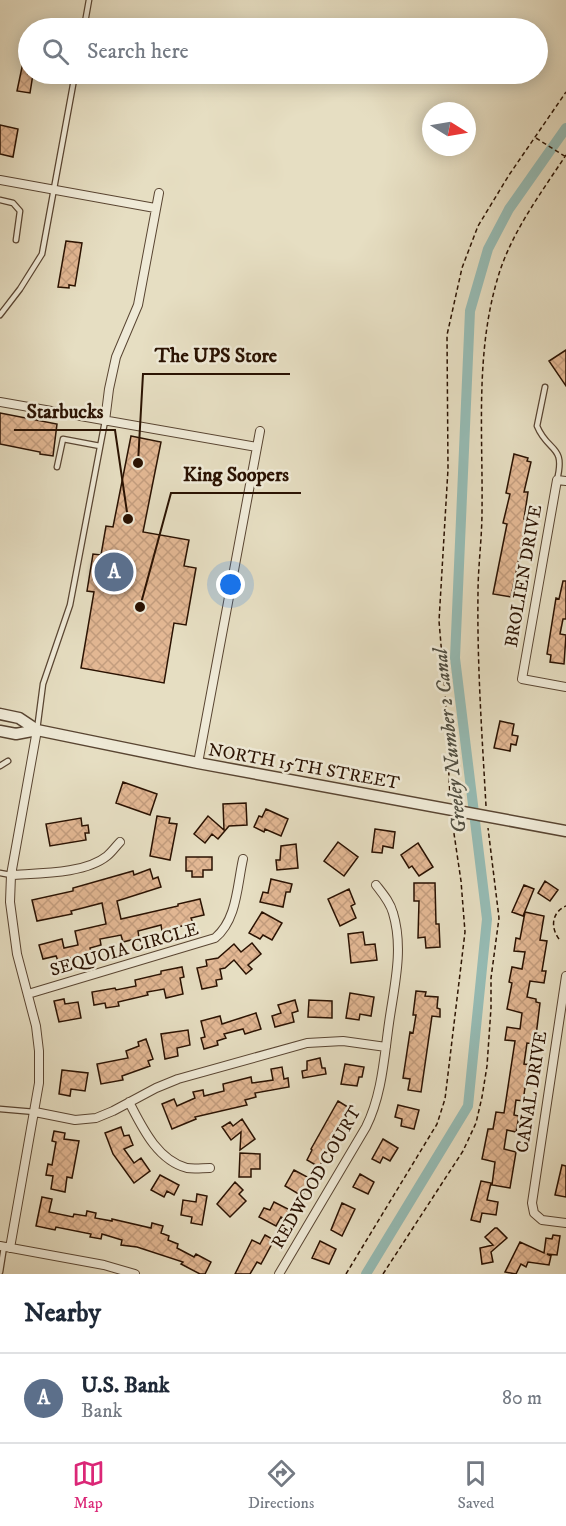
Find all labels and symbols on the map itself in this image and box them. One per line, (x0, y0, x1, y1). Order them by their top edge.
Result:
north arrow (422, 102, 476, 156)
callout: The UPS Store (143, 336, 290, 374)
text: The UPS Store (154, 344, 278, 369)
callout: Starbucks (14, 392, 115, 430)
text: Starbucks (26, 400, 104, 425)
callout: King Soopers (171, 455, 301, 493)
text: King Soopers (183, 463, 289, 488)
street label: BROLIEN DRIVE (501, 503, 547, 649)
pin: A (94, 550, 134, 594)
your location (216, 570, 245, 599)
water label: Greeley Number 2 Canal (428, 646, 473, 834)
street label: NORTH 15TH STREET (206, 739, 402, 795)
street label: SEQUOIA CIRCLE (48, 918, 201, 982)
street label: CANAL DRIVE (512, 1030, 553, 1155)
street label: REDWOOD COURT (267, 1102, 367, 1253)

